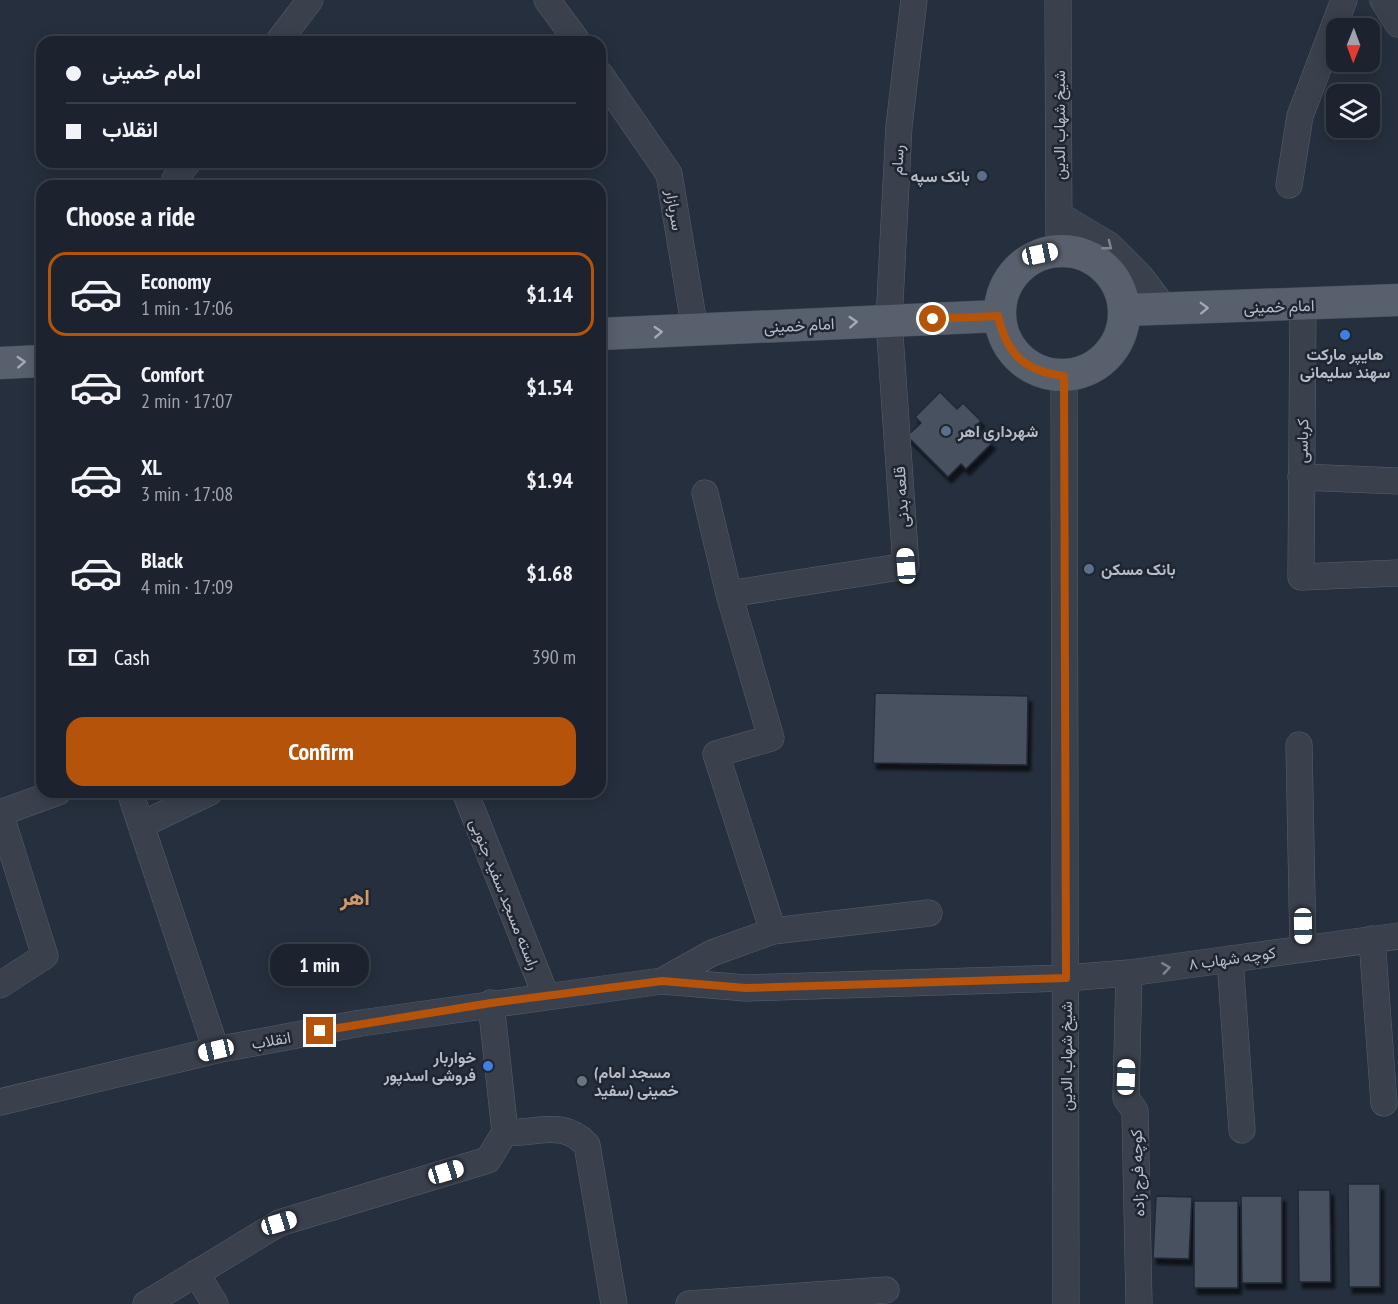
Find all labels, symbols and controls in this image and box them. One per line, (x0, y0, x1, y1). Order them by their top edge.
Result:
north arrow (1326, 18, 1380, 72)
map controls (1326, 18, 1380, 138)
text: امام خمینی (102, 57, 201, 85)
street label: شیخ شهاب الدین (1049, 70, 1071, 180)
button: layers (1326, 84, 1380, 138)
text: انقلاب (102, 115, 158, 143)
street label: رسام (886, 144, 909, 176)
place label: بانک سپه (910, 166, 970, 188)
marker: بانک سپه (975, 169, 989, 183)
street label: سربازار (661, 187, 688, 232)
text: Choose a ride (66, 199, 195, 233)
one-way arrow (1101, 239, 1112, 250)
car (1021, 241, 1059, 267)
icon: car (69, 267, 123, 321)
text: Economy (141, 267, 211, 295)
text: $1.14 (526, 280, 573, 308)
text: 1 min · 17:06 (141, 295, 233, 321)
street label: امام خمینی (1243, 295, 1315, 318)
one-way arrow (1200, 302, 1209, 314)
route start (919, 305, 946, 332)
street label: امام خمینی (763, 313, 835, 338)
one-way arrow (849, 316, 858, 329)
one-way arrow (654, 325, 663, 338)
marker: هایپر مارکت سهند سلیمانی (1338, 328, 1352, 342)
place label: هایپر مارکت سهند سلیمانی (1300, 344, 1391, 383)
one-way arrow (17, 355, 26, 368)
icon: car (69, 360, 123, 414)
text: Comfort (141, 360, 204, 388)
text: $1.54 (526, 373, 573, 401)
text: 2 min · 17:07 (141, 388, 233, 414)
street label: کرباسی (1292, 418, 1313, 464)
place label: شهرداری اهر (957, 421, 1039, 442)
marker: شهرداری اهر (939, 424, 953, 438)
icon: car (69, 453, 123, 507)
text: XL (141, 453, 162, 481)
text: $1.94 (526, 466, 573, 494)
street label: قلعه بدنی (889, 466, 914, 528)
text: 3 min · 17:08 (141, 481, 233, 507)
icon: car (69, 546, 123, 600)
text: Black (141, 546, 183, 574)
car (896, 547, 916, 585)
text: $1.68 (526, 559, 573, 587)
place label: بانک مسکن (1101, 559, 1176, 579)
marker: بانک مسکن (1082, 562, 1096, 576)
text: 4 min · 17:09 (141, 574, 233, 600)
icon: cash (66, 641, 99, 674)
text: Cash (114, 643, 150, 671)
text: 390 m (532, 644, 576, 670)
button: Confirm (66, 717, 576, 786)
street label: راسته مسجد سفید جنوبی (465, 815, 545, 973)
district label: اهر (339, 883, 370, 911)
car (1294, 908, 1312, 944)
street label: کوچه شهاب ۸ (1187, 942, 1277, 976)
callout: 1 min (270, 944, 370, 986)
text: 1 min (299, 952, 340, 978)
one-way arrow (1162, 962, 1171, 974)
street label: شیخ شهاب الدین (1056, 1001, 1078, 1111)
route end (306, 1017, 333, 1044)
street label: انقلاب (250, 1027, 292, 1053)
car (196, 1037, 236, 1063)
place label: خواربار فروشی اسدپور (383, 1047, 476, 1087)
marker: خواربار فروشی اسدپور (481, 1059, 495, 1073)
car (1116, 1059, 1136, 1095)
place label: (مسجد امام خمینی (سفید (594, 1062, 679, 1100)
marker: (مسجد امام خمینی (سفید (575, 1074, 589, 1088)
street label: کوچه فرج زاده (1125, 1129, 1151, 1217)
car (426, 1158, 466, 1186)
car (259, 1209, 299, 1237)

